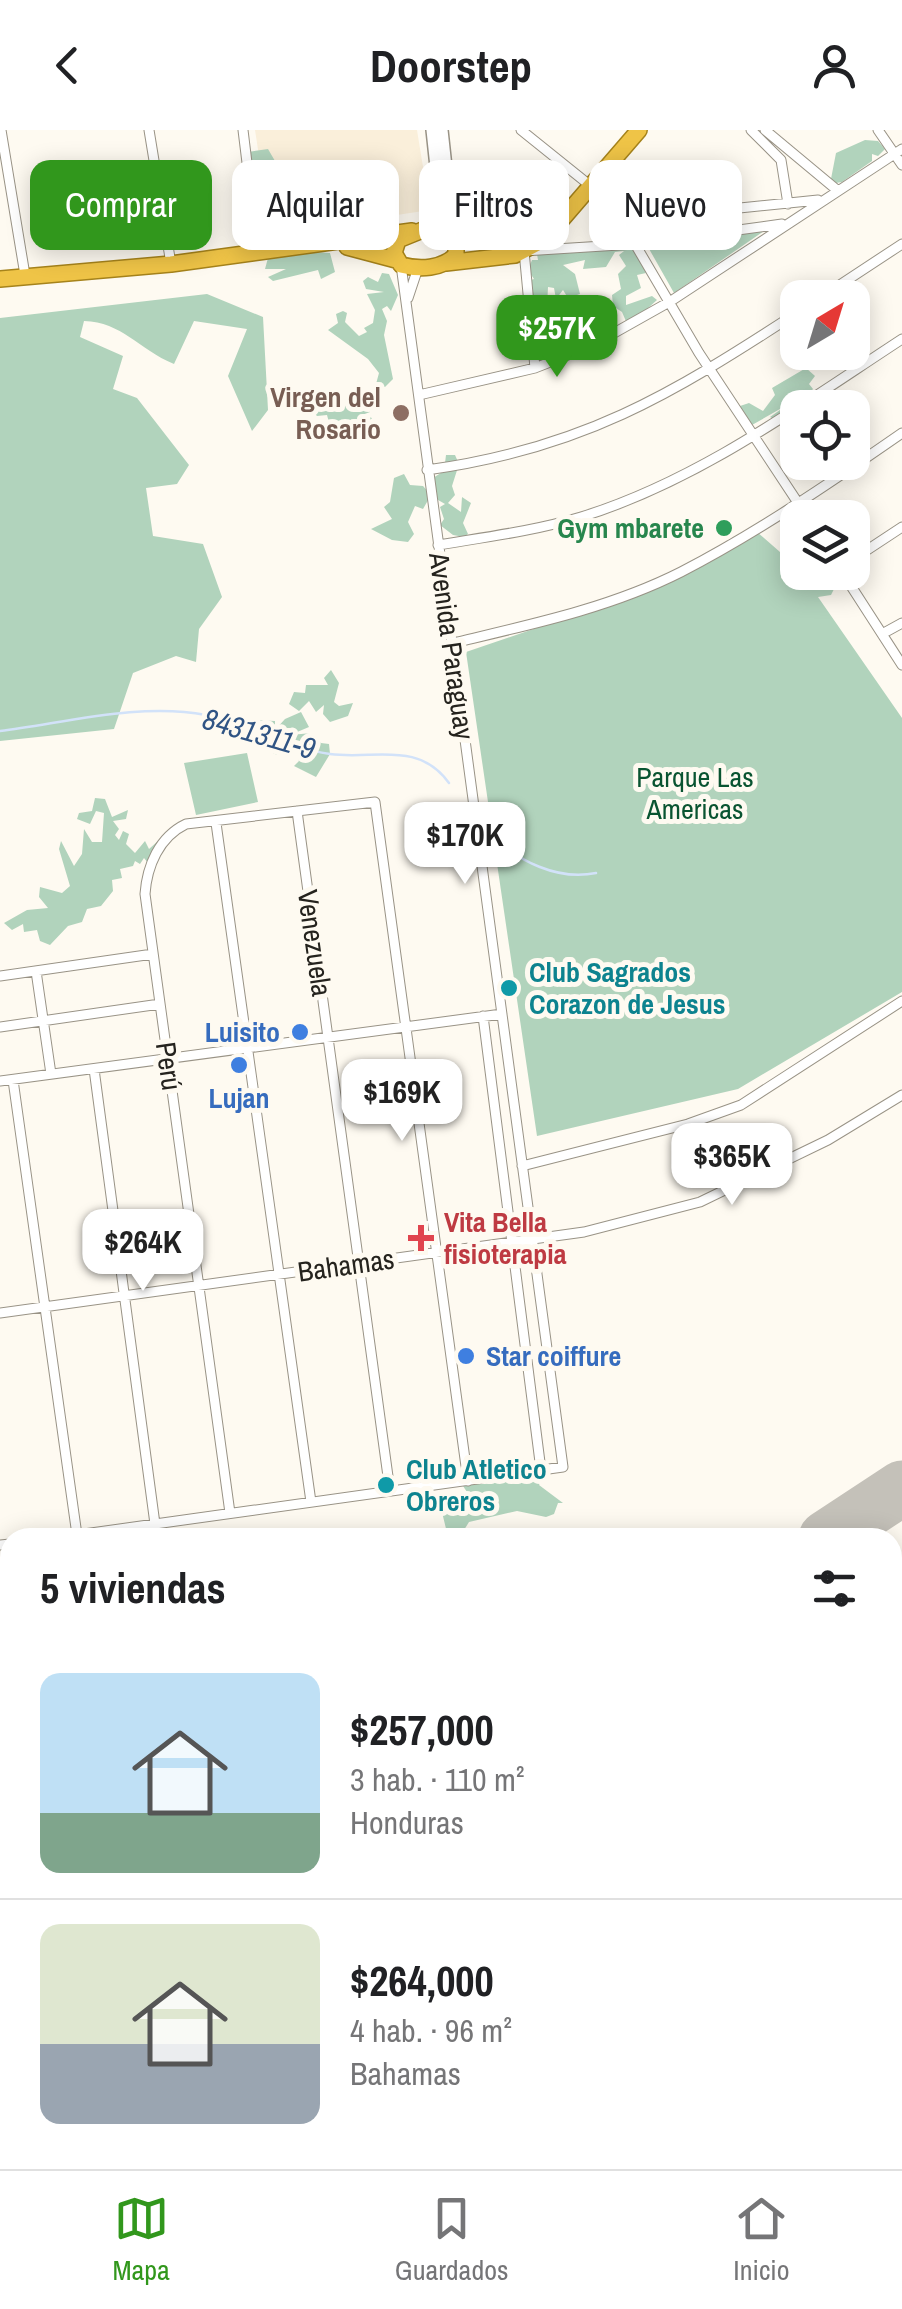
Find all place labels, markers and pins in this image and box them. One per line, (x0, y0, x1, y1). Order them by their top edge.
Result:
pin: $257K (487, 295, 627, 380)
place label: Virgen del Rosario (270, 378, 381, 448)
marker: Virgen del Rosario (390, 402, 412, 424)
place label: Gym mbarete (557, 509, 704, 547)
marker: Gym mbarete (713, 517, 735, 539)
pin: $170K (395, 802, 535, 887)
place label: Club Sagrados Corazon de Jesus (529, 953, 726, 1023)
marker: Club Sagrados Corazon de Jesus (498, 977, 520, 999)
place label: Luisito (205, 1013, 280, 1051)
marker: Luisito (289, 1021, 311, 1043)
marker: Lujan (228, 1054, 250, 1076)
pin: $169K (332, 1059, 472, 1144)
place label: Lujan (208, 1079, 270, 1117)
pin: $365K (662, 1123, 802, 1208)
place label: Vita Bella fisioterapia (444, 1203, 567, 1273)
pin: $264K (73, 1209, 213, 1294)
marker: Vita Bella fisioterapia (408, 1225, 434, 1251)
place label: Star coiffure (486, 1337, 621, 1375)
marker: Star coiffure (455, 1345, 477, 1367)
place label: Club Atletico Obreros (406, 1450, 547, 1520)
marker: Club Atletico Obreros (375, 1474, 397, 1496)

